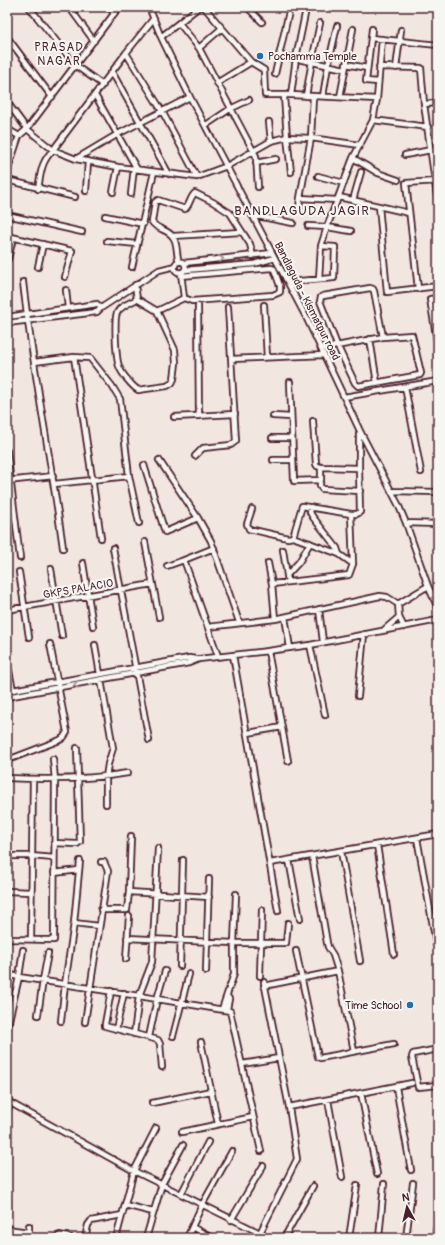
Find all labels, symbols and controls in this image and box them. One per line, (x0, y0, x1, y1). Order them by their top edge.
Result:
district label: PRASAD NAGAR (34, 40, 84, 69)
place label: Pochamma Temple (268, 50, 357, 63)
marker: Pochamma Temple (255, 51, 265, 61)
district label: BANDLAGUDA JAGIR (234, 203, 370, 219)
street label: Bandlaguda - Kismatpur road (271, 240, 343, 362)
one-way arrow (218, 255, 224, 264)
street label: GKPS PALACIO (42, 576, 114, 602)
one-way arrow (73, 680, 80, 688)
place label: Time School (345, 999, 402, 1012)
marker: Time School (405, 1000, 415, 1010)
north arrow (387, 1187, 427, 1227)
text: N (401, 1191, 411, 1205)

